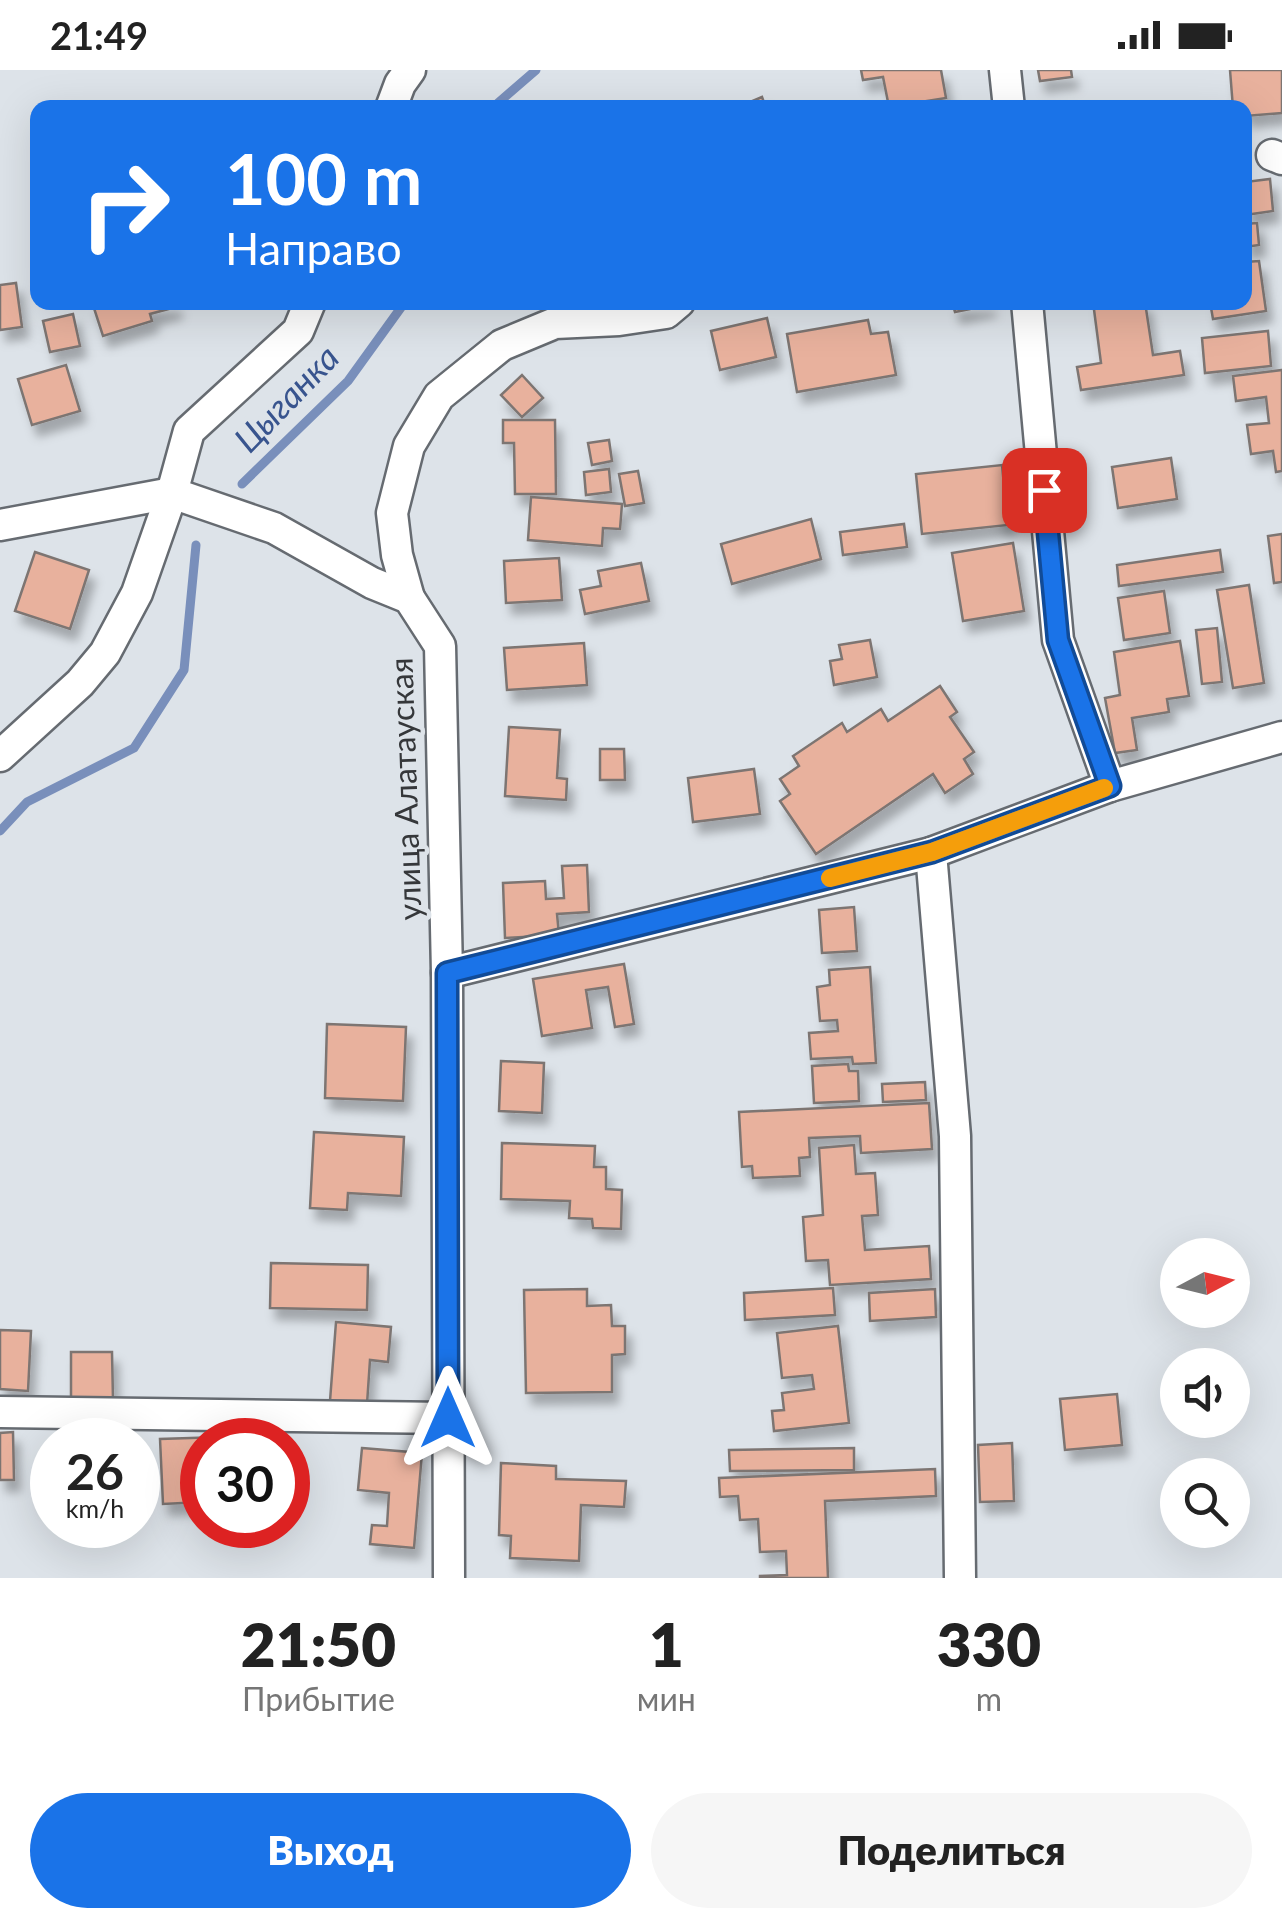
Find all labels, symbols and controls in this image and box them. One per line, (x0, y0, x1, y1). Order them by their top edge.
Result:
text: 21:49 (50, 12, 148, 58)
text: 100 m (225, 136, 422, 220)
icon: right (60, 140, 190, 270)
text: Направо (225, 221, 402, 275)
water label: Цыганка (225, 336, 346, 460)
pin (1002, 448, 1087, 533)
icon: arrive (1017, 463, 1072, 518)
street label: улица Алатауская (380, 657, 429, 921)
north arrow (1160, 1238, 1250, 1328)
map controls (1160, 1238, 1250, 1548)
button: sound (1160, 1348, 1250, 1438)
position arrow (396, 1366, 500, 1470)
speed limit sign: 30 (180, 1418, 310, 1548)
text: 26 (66, 1441, 124, 1501)
button: search (1160, 1458, 1250, 1548)
text: km/h (66, 1493, 124, 1523)
text: 21:50 (241, 1608, 396, 1680)
text: 1 (649, 1608, 684, 1680)
text: 330 (937, 1608, 1041, 1680)
text: Прибытие (242, 1679, 395, 1718)
text: мин (637, 1679, 696, 1718)
text: m (976, 1679, 1002, 1718)
button: Выход (30, 1793, 631, 1908)
button: Поделиться (651, 1793, 1252, 1908)

